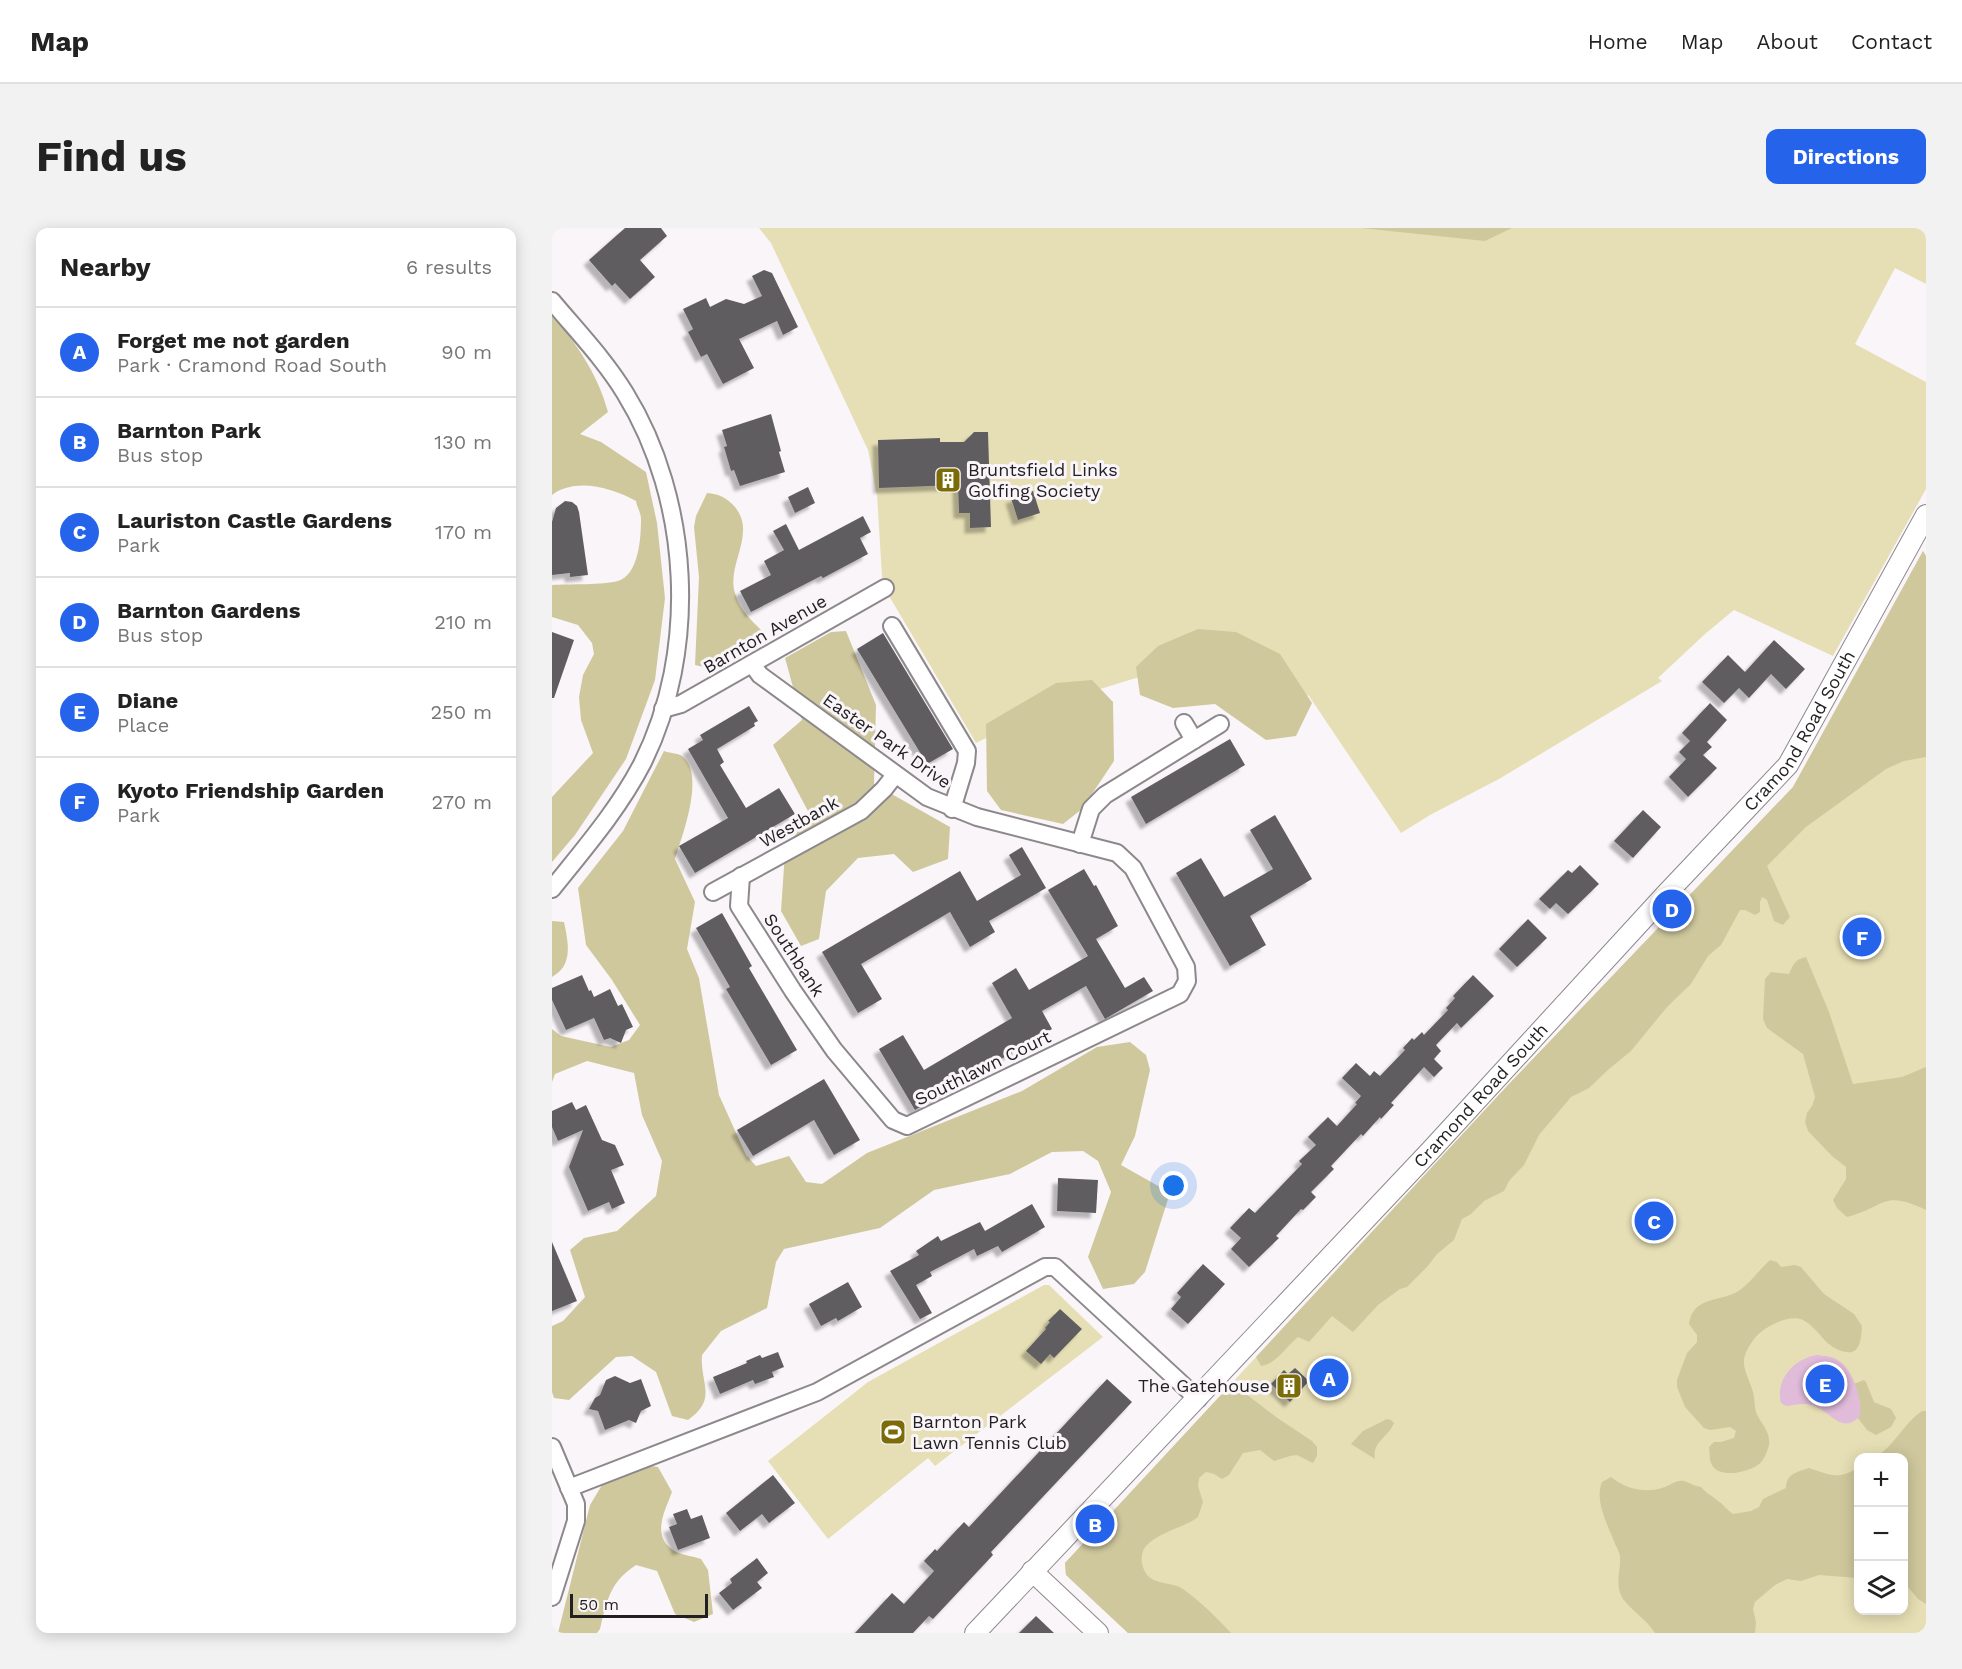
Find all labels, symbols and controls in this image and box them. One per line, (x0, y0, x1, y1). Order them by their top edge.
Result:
text: Map (30, 25, 89, 58)
text: Home (1588, 29, 1648, 54)
text: Map (1681, 29, 1724, 54)
text: About (1757, 29, 1818, 54)
text: Contact (1851, 29, 1932, 54)
button: Directions (1766, 129, 1926, 184)
text: Find us (36, 132, 187, 181)
text: Nearby (60, 252, 151, 282)
text: 6 results (406, 255, 492, 279)
text: Forget me not garden (117, 328, 350, 353)
text: A (73, 340, 86, 364)
text: 90 m (441, 340, 492, 364)
text: Park · Cramond Road South (117, 353, 387, 377)
text: Barnton Park (117, 418, 261, 443)
text: B (73, 430, 86, 454)
text: 130 m (434, 430, 492, 454)
text: Bus stop (117, 443, 203, 467)
place label: Bruntsfield Links Golfing Society (968, 459, 1118, 501)
building icon: Bruntsfield Links Golfing Society (933, 465, 963, 495)
text: Lauriston Castle Gardens (117, 508, 392, 533)
text: C (73, 520, 86, 544)
text: 170 m (435, 520, 492, 544)
text: Park (117, 533, 160, 557)
street label: Barnton Avenue (699, 590, 830, 677)
text: Barnton Gardens (117, 598, 300, 623)
text: D (72, 610, 87, 634)
text: 210 m (434, 610, 492, 634)
text: Bus stop (117, 623, 203, 647)
street label: Cramond Road South (1739, 647, 1859, 815)
text: Diane (117, 688, 178, 713)
street label: Easter Park Drive (819, 689, 955, 793)
text: E (73, 700, 86, 724)
text: 250 m (430, 700, 492, 724)
text: Place (117, 713, 169, 737)
text: Kyoto Friendship Garden (117, 778, 384, 803)
text: F (73, 790, 86, 814)
text: 270 m (432, 790, 492, 814)
street label: Westbank (756, 791, 842, 852)
text: Park (117, 803, 160, 827)
pin: D (1652, 886, 1692, 932)
street label: Southbank (760, 909, 829, 1000)
pin: F (1842, 914, 1882, 960)
street label: Cramond Road South (1409, 1019, 1552, 1172)
street label: Southlawn Court (911, 1025, 1055, 1110)
your location (1159, 1171, 1188, 1200)
pin: C (1634, 1198, 1674, 1244)
pin: A (1310, 1356, 1348, 1400)
pin: E (1806, 1362, 1844, 1406)
building icon: The Gatehouse (1274, 1371, 1304, 1401)
place label: The Gatehouse (1138, 1375, 1270, 1396)
place label: Barnton Park Lawn Tennis Club (912, 1411, 1067, 1453)
sports icon: Barnton Park Lawn Tennis Club (878, 1417, 908, 1447)
map controls (1854, 1453, 1908, 1615)
button: + (1854, 1453, 1908, 1507)
pin: B (1076, 1502, 1114, 1546)
button: − (1854, 1507, 1908, 1561)
button: layers (1854, 1561, 1908, 1615)
scale bar (570, 1591, 708, 1618)
text: 50 m (579, 1595, 619, 1614)

